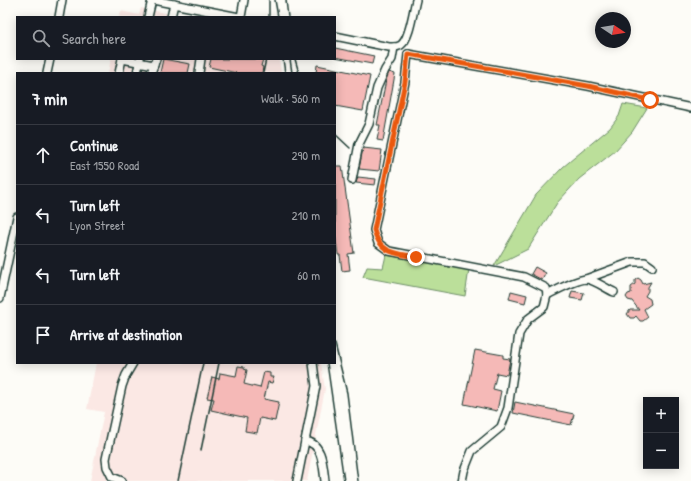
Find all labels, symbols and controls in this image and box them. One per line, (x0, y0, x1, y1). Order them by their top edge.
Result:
north arrow (595, 12, 631, 48)
search box (16, 16, 336, 60)
icon: search (30, 27, 52, 49)
text: Search here (62, 28, 126, 49)
text: 7 min (32, 87, 67, 110)
text: Walk · 560 m (261, 89, 320, 107)
route start (641, 91, 659, 109)
text: Continue (70, 135, 118, 156)
icon: ahead (32, 144, 54, 166)
text: 290 m (291, 146, 320, 164)
text: East 1550 Road (70, 156, 139, 174)
text: Turn left (70, 195, 120, 216)
icon: left (32, 204, 54, 226)
text: 210 m (292, 206, 320, 224)
text: Lyon Street (70, 216, 125, 234)
route end (407, 248, 425, 266)
icon: left (32, 264, 54, 286)
text: Turn left (70, 264, 120, 285)
text: 60 m (297, 266, 320, 284)
icon: arrive (32, 324, 54, 346)
text: Arrive at destination (70, 324, 182, 345)
map controls (643, 397, 679, 469)
button: + (643, 397, 679, 433)
button: − (643, 433, 679, 469)

